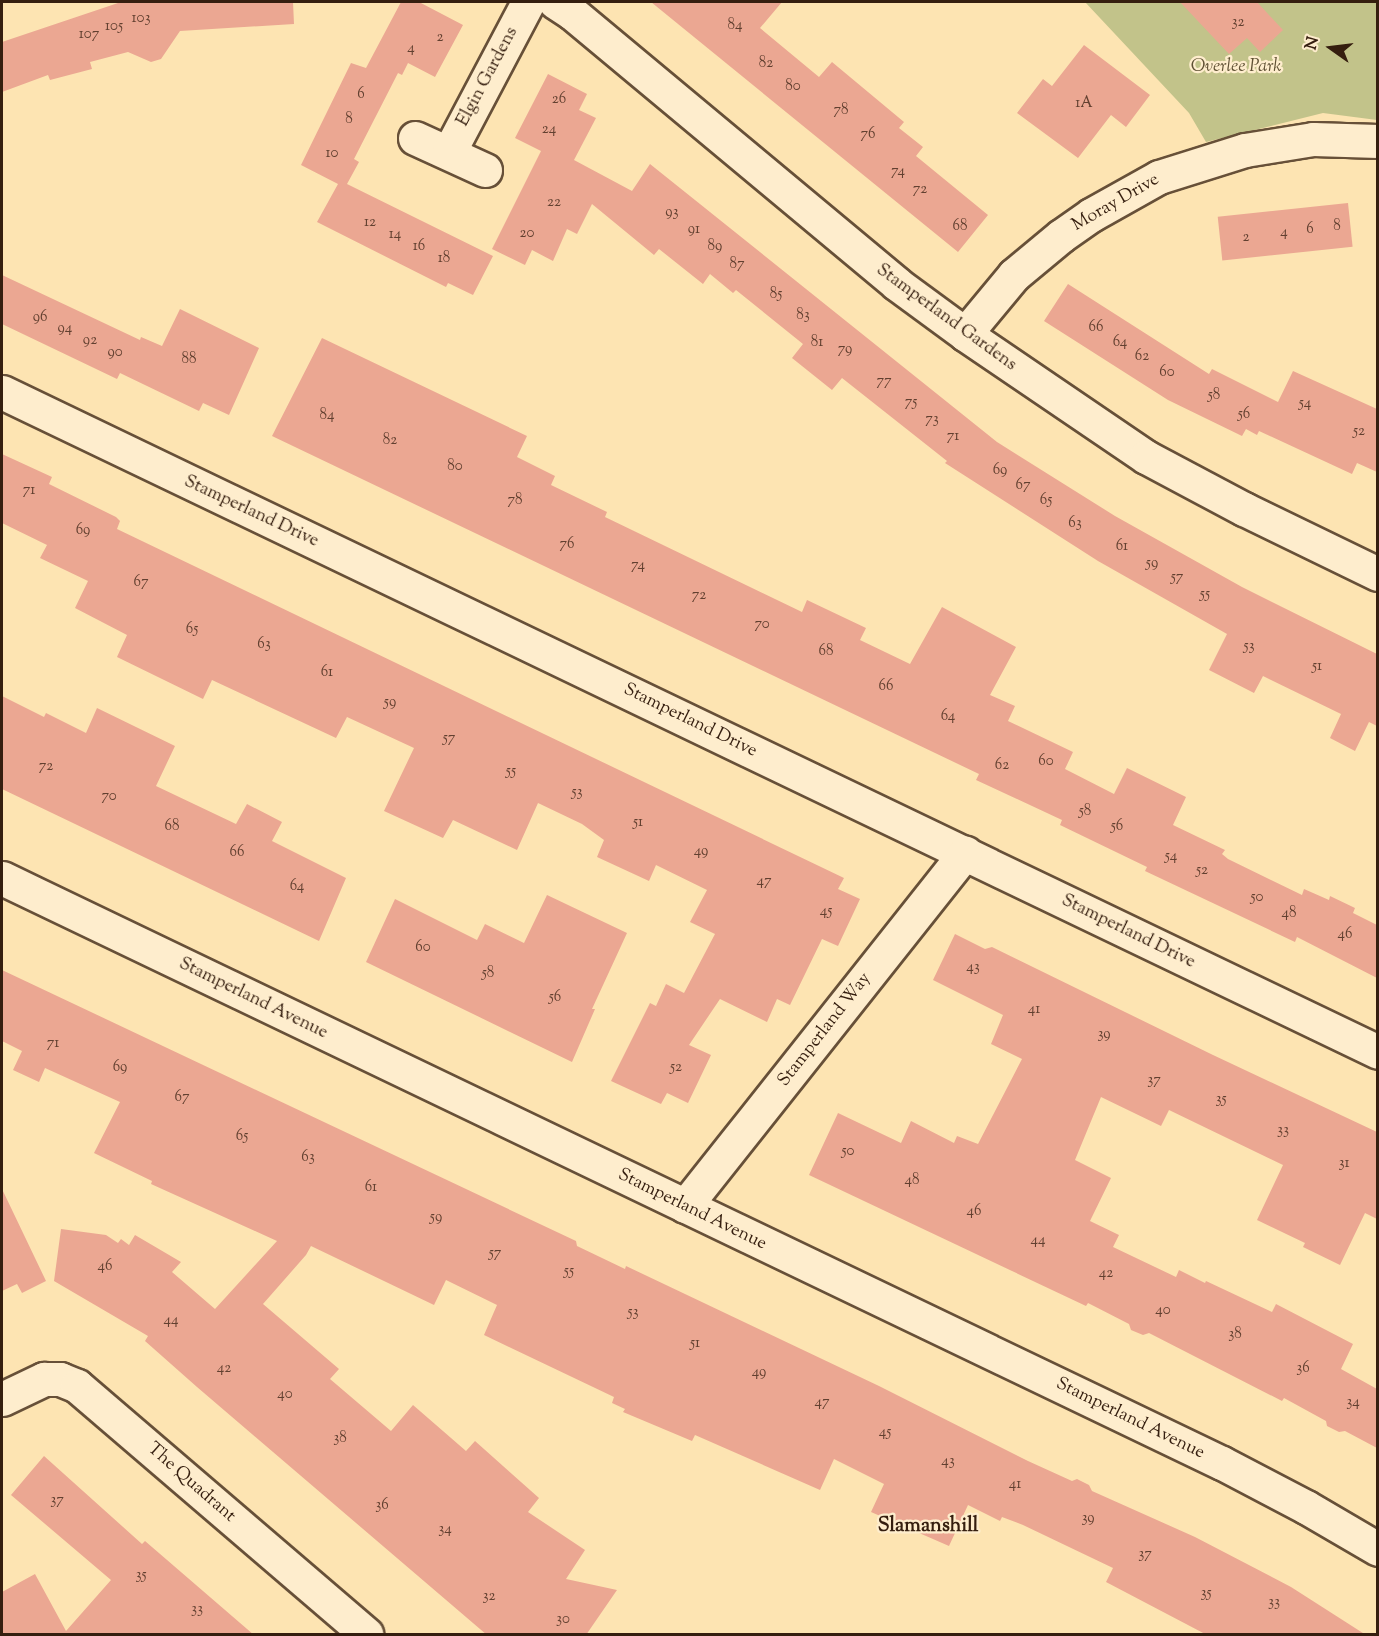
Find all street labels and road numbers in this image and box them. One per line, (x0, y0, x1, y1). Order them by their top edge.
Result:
street label: Elgin Gardens (453, 24, 523, 130)
street label: Moray Drive (1069, 169, 1163, 237)
street label: Stamperland Gardens (872, 260, 1020, 376)
street label: Stamperland Drive (180, 471, 322, 553)
street label: Stamperland Drive (620, 679, 760, 763)
street label: Stamperland Drive (1058, 890, 1198, 974)
street label: Stamperland Avenue (175, 954, 331, 1044)
street label: Stamperland Way (774, 969, 876, 1091)
street label: Stamperland Avenue (614, 1165, 770, 1255)
street label: Stamperland Avenue (1052, 1374, 1208, 1464)
street label: The Quadrant (142, 1439, 240, 1527)

